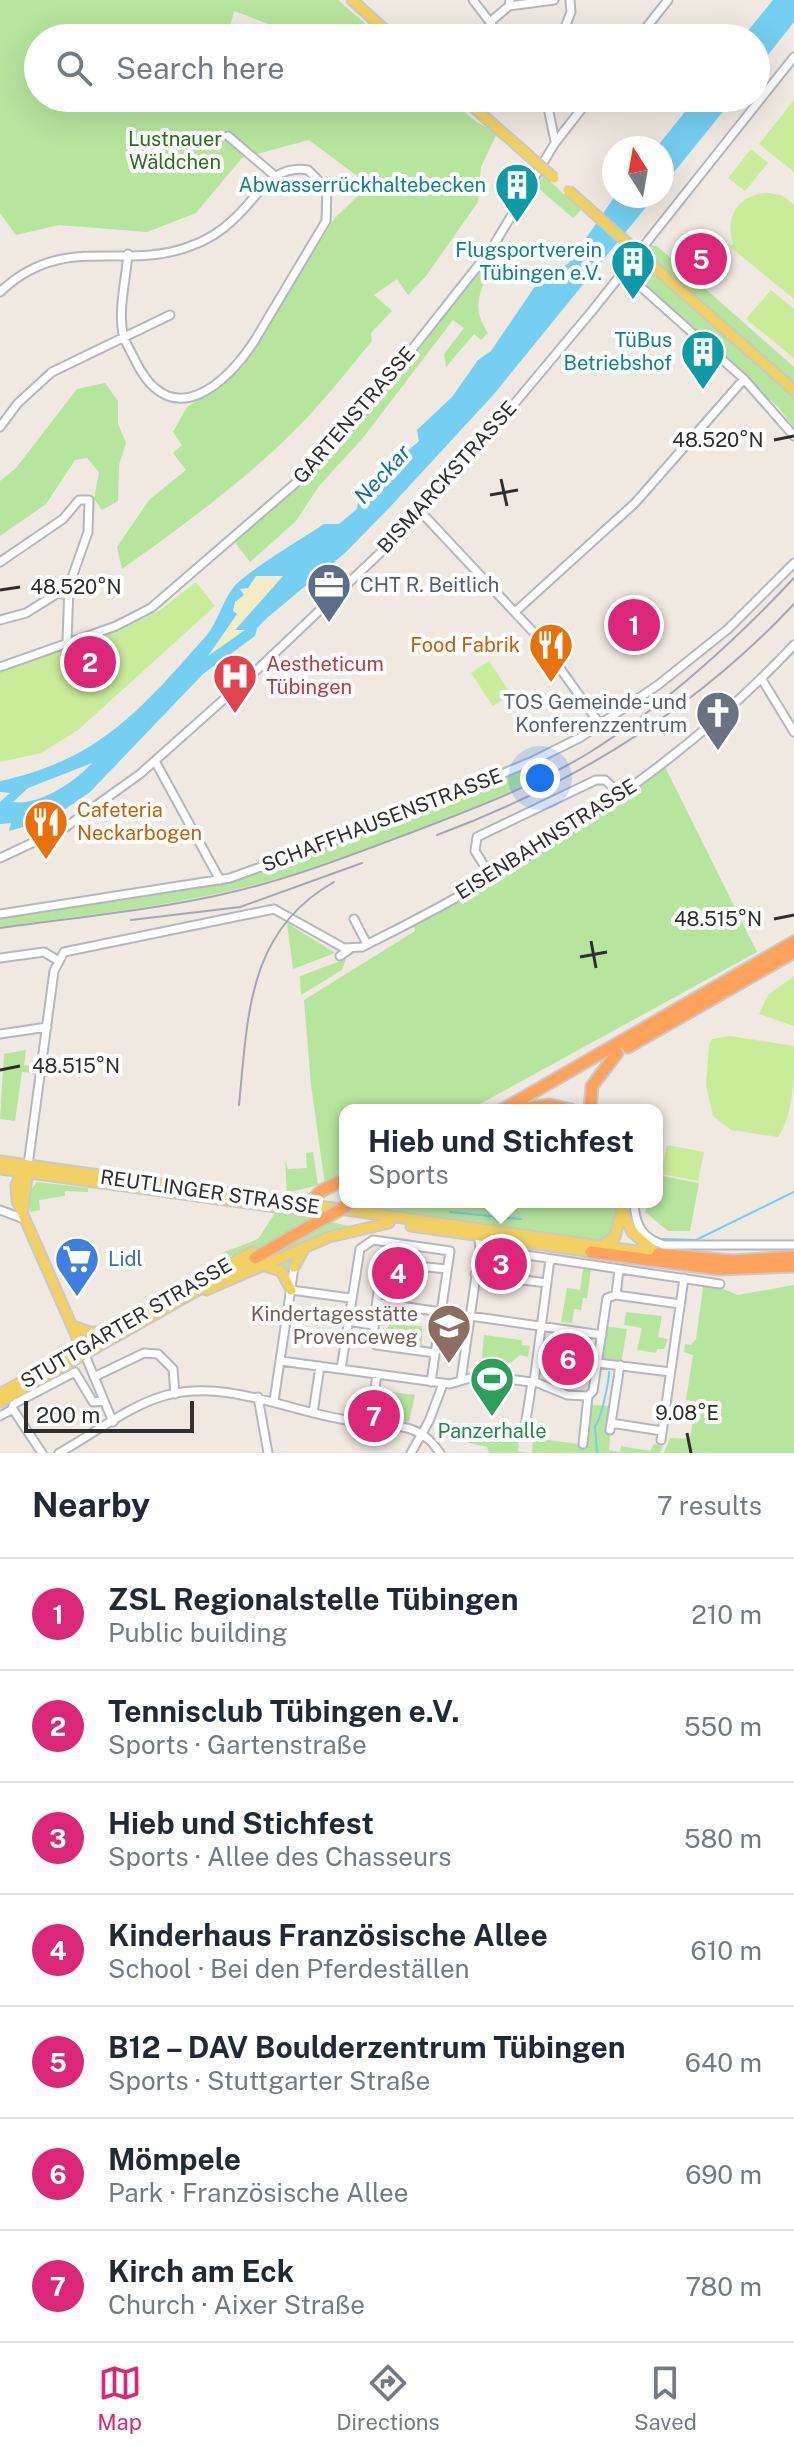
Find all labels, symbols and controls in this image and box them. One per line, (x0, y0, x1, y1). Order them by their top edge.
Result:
search box (24, 24, 770, 112)
icon: search (52, 46, 96, 90)
text: Search here (116, 50, 284, 86)
park label: Lustnauer Wäldchen (128, 127, 222, 174)
north arrow (602, 136, 674, 208)
building icon: Abwasserrückhaltebecken (493, 161, 541, 224)
place label: Abwasserrückhaltebecken (239, 173, 486, 197)
pin: 5 (675, 229, 727, 289)
place label: Flugsportverein Tübingen e.V. (455, 238, 602, 285)
building icon: Flugsportverein Tübingen e.V. (609, 238, 657, 301)
place label: TüBus Betriebshof (563, 328, 672, 375)
building icon: TüBus Betriebshof (679, 328, 727, 391)
street label: GARTENSTRASSE (288, 342, 420, 488)
street label: BISMARCKSTRASSE (372, 396, 522, 558)
text: 48.520°N (672, 428, 764, 452)
water label: Neckar (348, 439, 416, 509)
office icon: CHT R. Beitlich (305, 561, 353, 624)
place label: CHT R. Beitlich (360, 573, 499, 597)
text: 48.520°N (30, 575, 122, 599)
pin: 1 (608, 595, 660, 655)
restaurant icon: Food Fabrik (527, 621, 575, 684)
pin: 2 (64, 632, 116, 692)
place label: Food Fabrik (410, 633, 520, 657)
hospital icon: Aestheticum Tübingen (211, 652, 259, 715)
place label: Aestheticum Tübingen (266, 652, 384, 699)
church icon: TOS Gemeinde- und Konferenzzentrum (694, 689, 742, 752)
place label: TOS Gemeinde- und Konferenzzentrum (503, 690, 687, 737)
your location (520, 758, 560, 798)
street label: SCHAFFHAUSENSTRASSE (258, 763, 506, 877)
street label: EISENBAHNSTRASSE (451, 774, 641, 904)
restaurant icon: Cafeteria Neckarbogen (22, 798, 70, 861)
place label: Cafeteria Neckarbogen (77, 798, 202, 845)
text: 48.515°N (674, 907, 762, 931)
text: 48.515°N (32, 1054, 120, 1078)
popup (339, 1104, 663, 1208)
text: Hieb und Stichfest (368, 1123, 634, 1159)
text: Sports (368, 1159, 449, 1190)
street label: REUTLINGER STRASSE (99, 1165, 321, 1219)
pin: 3 (475, 1234, 527, 1294)
supermarket icon: Lidl (53, 1235, 101, 1298)
pin: 4 (372, 1243, 424, 1303)
place label: Lidl (108, 1247, 143, 1271)
street label: STUTTGARTER STRASSE (16, 1253, 236, 1393)
place label: Kindertagesstätte Provenceweg (251, 1302, 418, 1349)
school or university icon: Kindertagesstätte Provenceweg (425, 1302, 473, 1365)
pin: 6 (542, 1329, 594, 1389)
sports icon: Panzerhalle (468, 1355, 516, 1418)
pin: 7 (348, 1386, 400, 1446)
scale bar (24, 1397, 194, 1433)
text: 9.08°E (655, 1401, 719, 1425)
text: 200 m (36, 1402, 100, 1428)
place label: Panzerhalle (438, 1419, 547, 1443)
text: Nearby (32, 1485, 150, 1525)
text: 7 results (657, 1490, 762, 1521)
text: ZSL Regionalstelle Tübingen (108, 1581, 518, 1617)
text: 1 (52, 1599, 64, 1630)
text: 210 m (691, 1599, 762, 1630)
text: Public building (108, 1617, 288, 1648)
text: Tennisclub Tübingen e.V. (108, 1693, 460, 1729)
text: 2 (50, 1711, 66, 1742)
text: 550 m (684, 1711, 762, 1742)
text: Sports · Gartenstraße (108, 1729, 367, 1760)
text: Hieb und Stichfest (108, 1805, 374, 1841)
text: 3 (49, 1823, 67, 1854)
text: 580 m (684, 1823, 762, 1854)
text: Sports · Allee des Chasseurs (108, 1841, 451, 1872)
text: Kinderhaus Französische Allee (108, 1917, 548, 1953)
text: 4 (49, 1935, 67, 1966)
text: 610 m (691, 1935, 762, 1966)
text: School · Bei den Pferdeställen (108, 1953, 470, 1984)
text: B12 – DAV Boulderzentrum Tübingen (108, 2029, 626, 2065)
text: 5 (49, 2047, 67, 2078)
text: 640 m (685, 2047, 762, 2078)
text: Sports · Stuttgarter Straße (108, 2065, 430, 2096)
text: Mömpele (108, 2141, 241, 2177)
text: 6 (49, 2159, 67, 2190)
text: 690 m (685, 2159, 762, 2190)
text: Park · Französische Allee (108, 2177, 409, 2208)
text: Kirch am Eck (108, 2253, 294, 2289)
text: 7 (50, 2271, 66, 2302)
text: 780 m (686, 2271, 762, 2302)
text: Church · Aixer Straße (108, 2289, 365, 2320)
tab: Map (97, 2361, 142, 2435)
tab: Directions (336, 2361, 440, 2435)
tab: Saved (634, 2361, 697, 2435)

